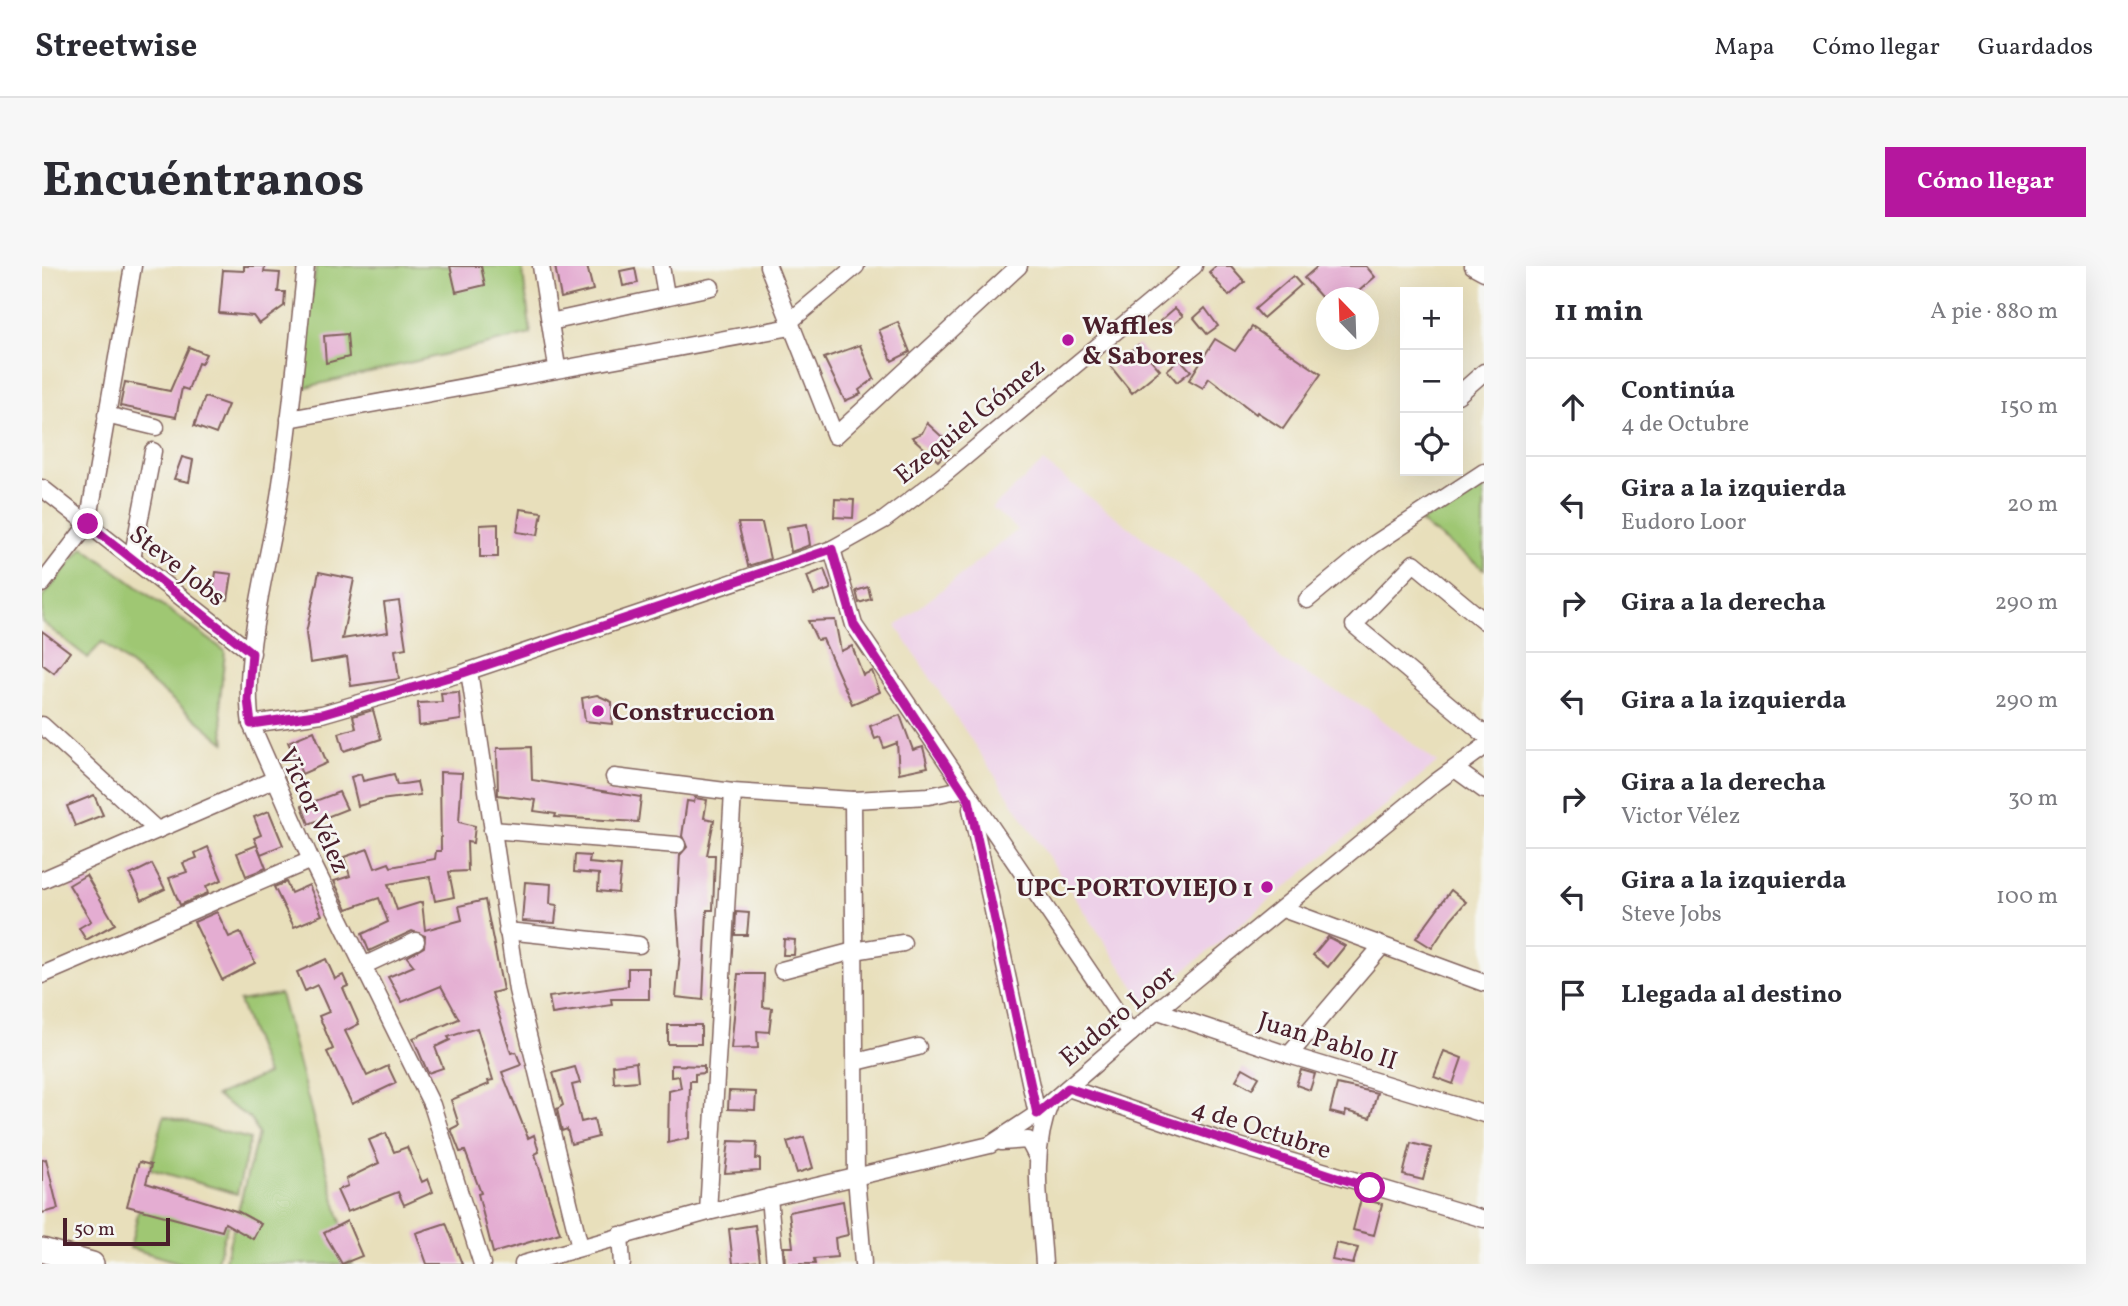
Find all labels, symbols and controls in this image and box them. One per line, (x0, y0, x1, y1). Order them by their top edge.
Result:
text: Streetwise (35, 25, 197, 71)
text: Mapa (1715, 31, 1775, 65)
text: Cómo llegar (1813, 31, 1940, 65)
text: Guardados (1978, 31, 2093, 65)
button: Cómo llegar (1885, 147, 2086, 217)
text: Encuéntranos (42, 148, 364, 217)
north arrow (1316, 287, 1379, 350)
map controls (1400, 287, 1463, 476)
button: + (1400, 287, 1463, 350)
text: 11 min (1554, 291, 1644, 333)
text: A pie · 880 m (1930, 296, 2058, 328)
place label: Waffles & Sabores (1082, 309, 1204, 375)
marker: Waffles & Sabores (1060, 332, 1076, 348)
street label: Ezequiel Gómez (887, 350, 1053, 493)
button: − (1400, 350, 1463, 413)
text: Continúa (1621, 373, 1735, 409)
icon: ahead (1554, 388, 1592, 426)
text: 150 m (2000, 391, 2058, 423)
text: 4 de Octubre (1621, 409, 1749, 441)
button: locate (1400, 413, 1463, 476)
text: Gira a la izquierda (1621, 471, 1846, 507)
icon: left (1554, 486, 1592, 524)
text: 20 m (2007, 489, 2058, 521)
text: Eudoro Loor (1621, 507, 1746, 539)
route end (72, 508, 103, 539)
street label: Steve Jobs (121, 517, 233, 616)
icon: right (1554, 584, 1592, 622)
text: Gira a la derecha (1621, 585, 1826, 621)
text: 290 m (1995, 587, 2058, 619)
icon: left (1554, 682, 1592, 720)
text: Gira a la izquierda (1621, 683, 1846, 719)
text: 290 m (1995, 685, 2058, 717)
place label: Construccion (612, 695, 775, 731)
marker: Construccion (590, 703, 606, 719)
street label: Victor Vélez (268, 742, 358, 880)
text: Gira a la derecha (1621, 765, 1826, 801)
icon: right (1554, 780, 1592, 818)
text: 30 m (2008, 783, 2058, 815)
text: Victor Vélez (1621, 801, 1740, 833)
text: Gira a la izquierda (1621, 863, 1846, 899)
place label: UPC-PORTOVIEJO 1 (1016, 871, 1253, 907)
icon: left (1554, 878, 1592, 916)
marker: UPC-PORTOVIEJO 1 (1259, 879, 1275, 895)
text: 100 m (1996, 881, 2058, 913)
text: Steve Jobs (1621, 899, 1722, 931)
street label: Eudoro Loor (1052, 957, 1184, 1076)
icon: arrive (1554, 976, 1592, 1014)
text: Llegada al destino (1621, 977, 1842, 1013)
street label: Juan Pablo II (1253, 1004, 1402, 1080)
street label: 4 de Octubre (1187, 1090, 1336, 1169)
route start (1354, 1172, 1385, 1203)
scale bar (63, 1215, 170, 1247)
text: 50 m (74, 1217, 115, 1243)

